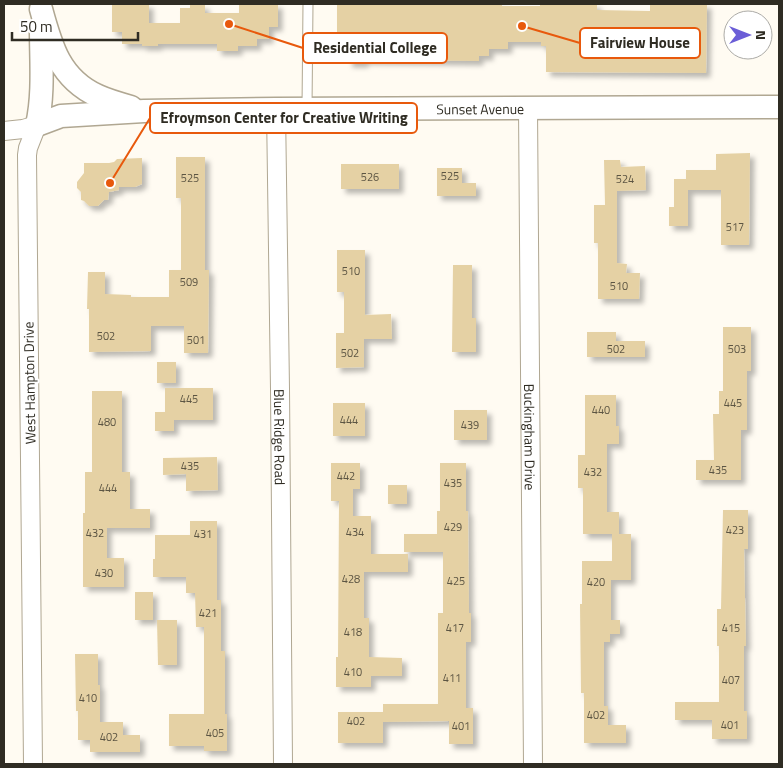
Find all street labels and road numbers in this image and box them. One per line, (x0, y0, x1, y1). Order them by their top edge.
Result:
street label: Sunset Avenue (436, 98, 524, 119)
street label: West Hampton Drive (17, 321, 41, 445)
street label: Buckingham Drive (520, 384, 541, 490)
street label: Blue Ridge Road (269, 389, 291, 485)

